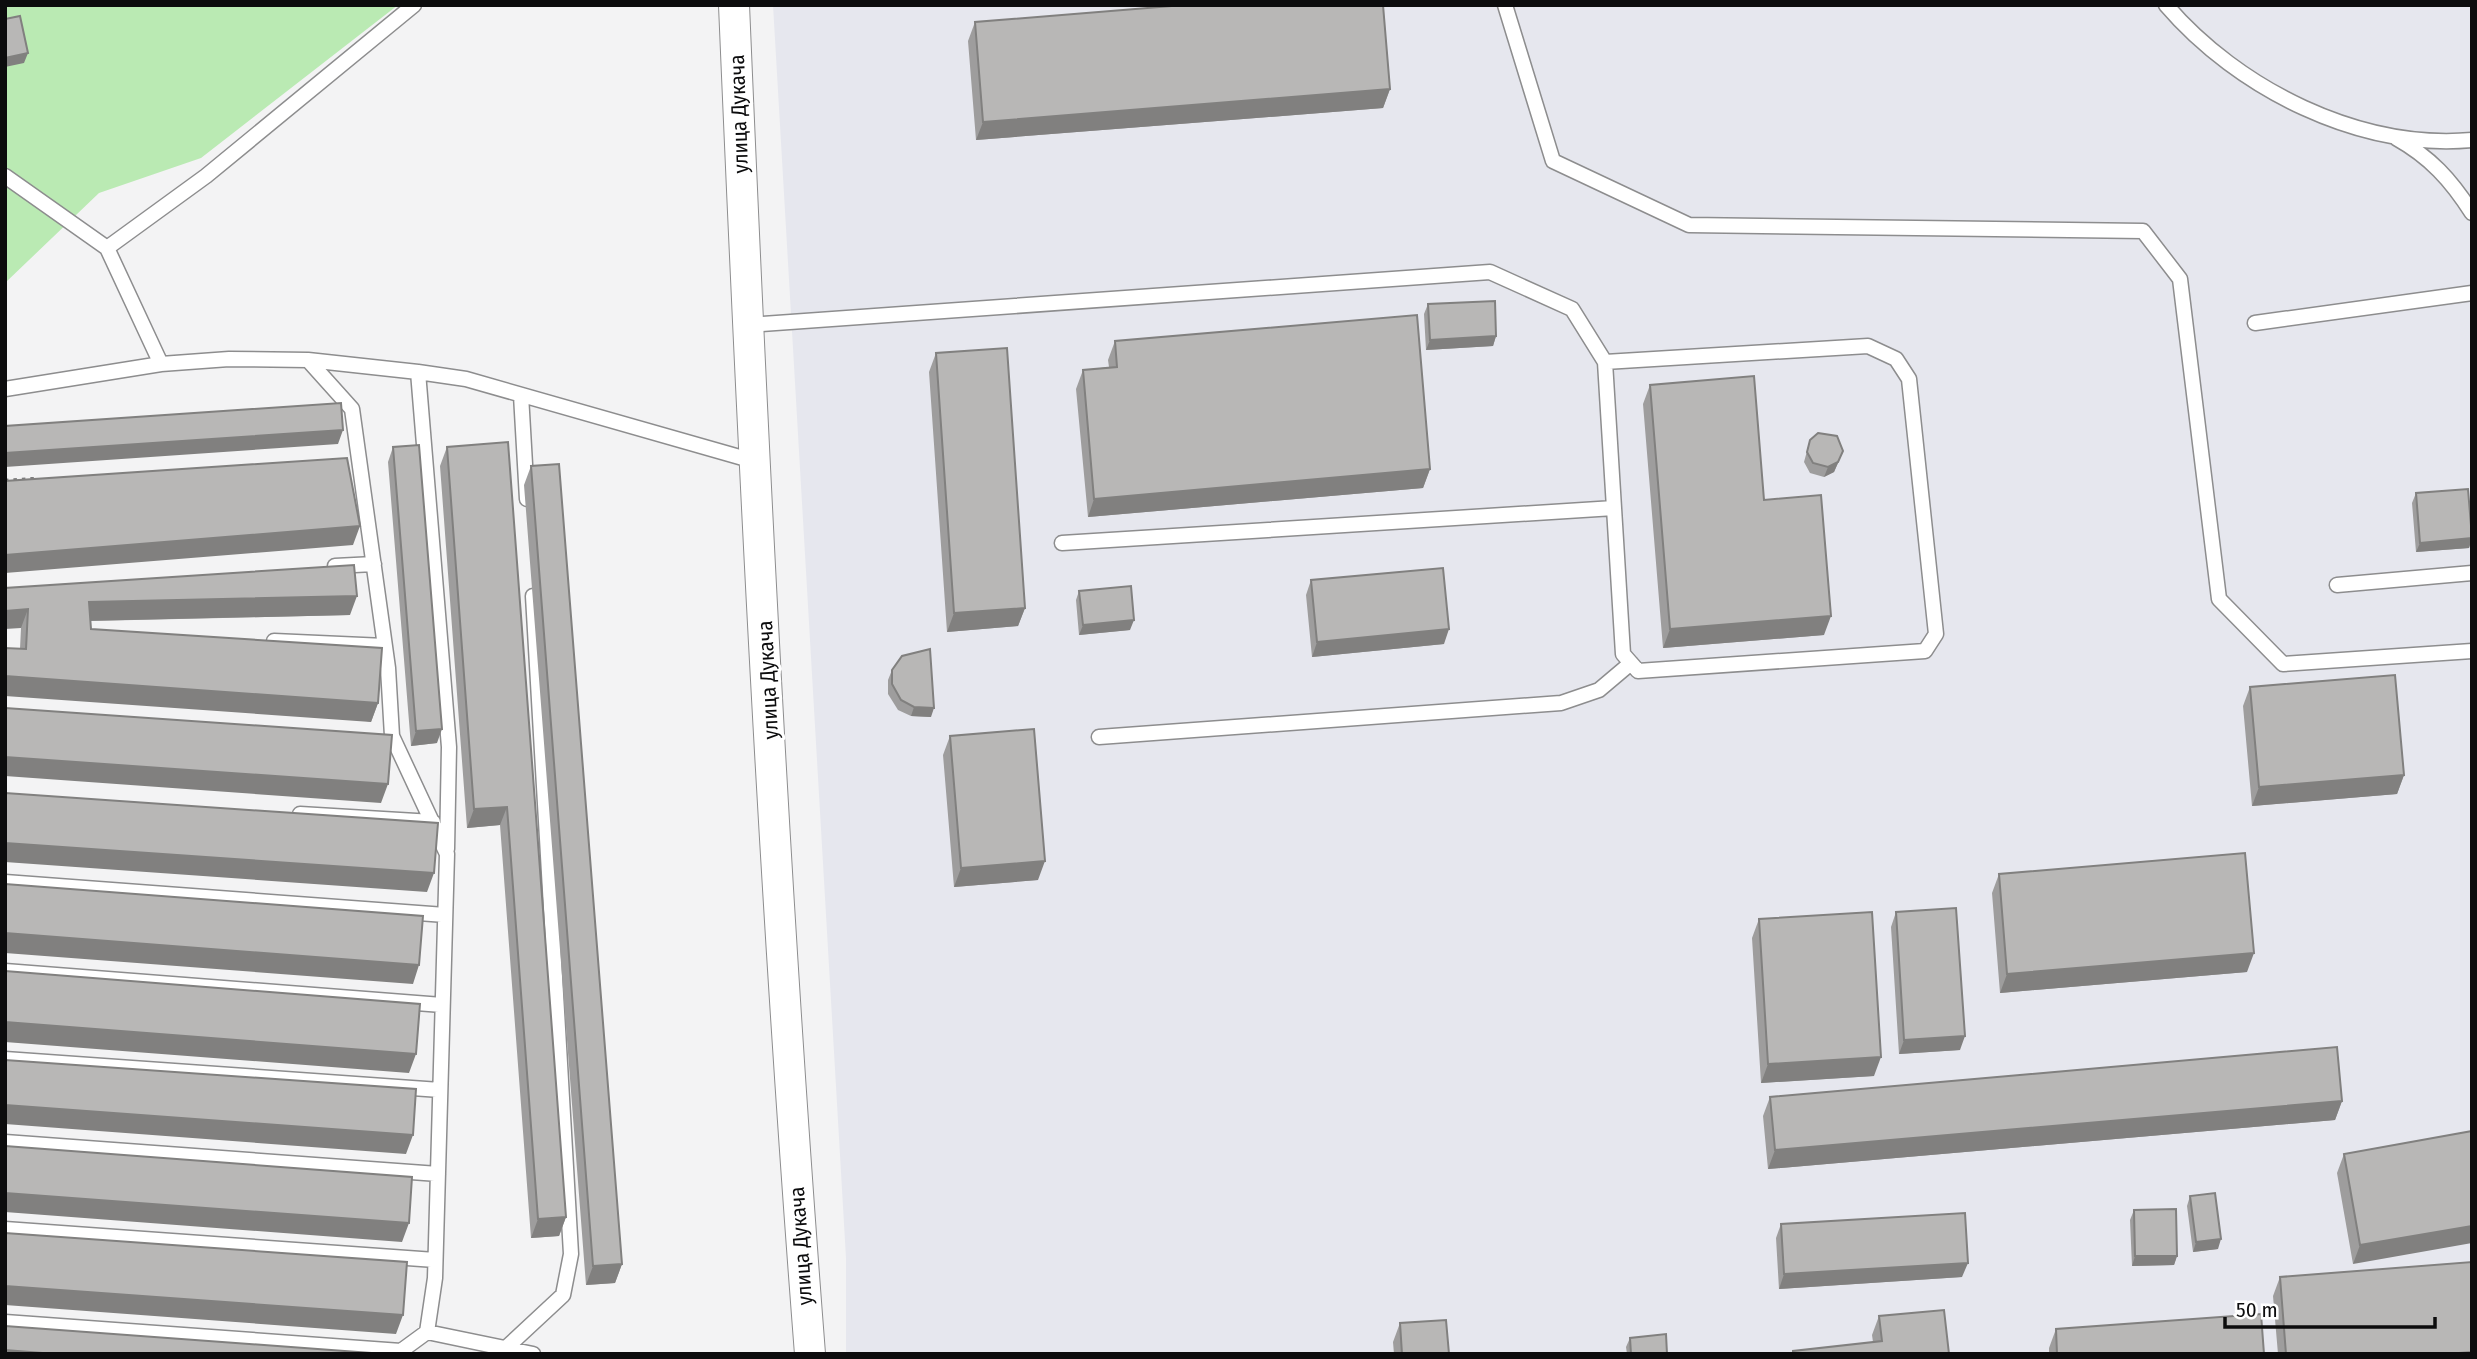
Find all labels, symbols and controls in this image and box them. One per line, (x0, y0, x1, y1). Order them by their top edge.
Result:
street label: улица Дукача (724, 54, 754, 174)
street label: улица Дукача (752, 620, 784, 740)
street label: улица Дукача (784, 1186, 818, 1306)
scale bar (2225, 1286, 2435, 1330)
text: 50 m (2236, 1297, 2278, 1323)

